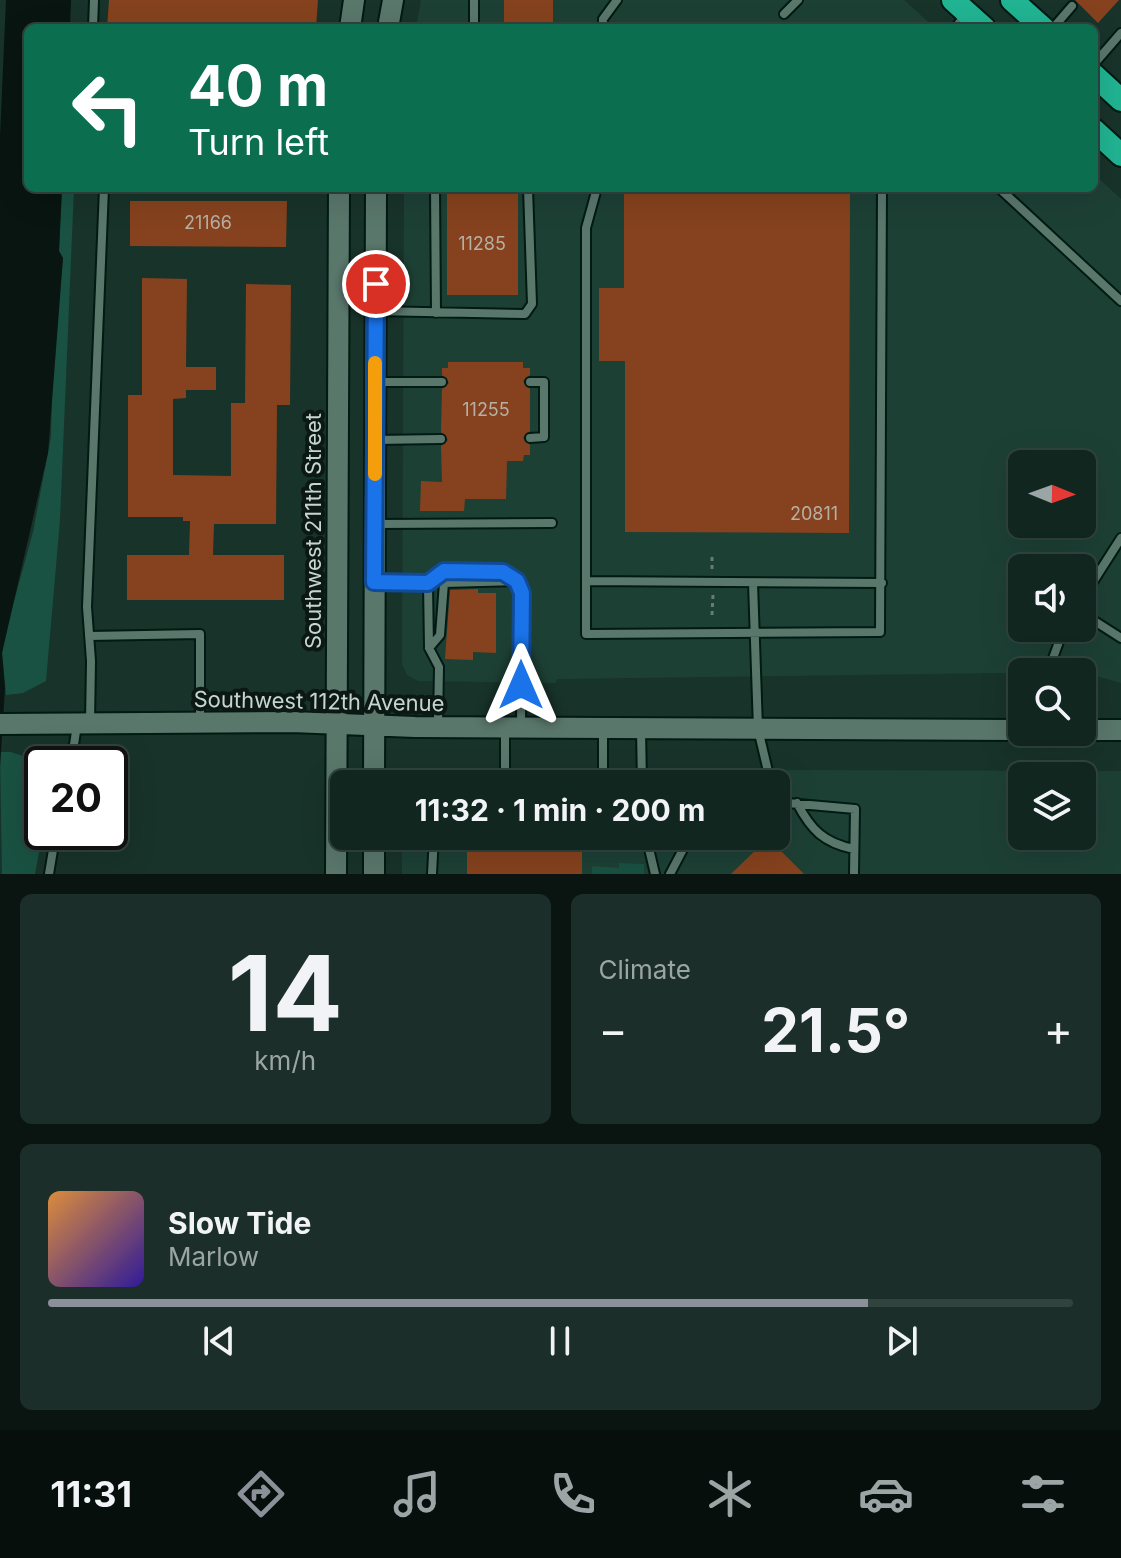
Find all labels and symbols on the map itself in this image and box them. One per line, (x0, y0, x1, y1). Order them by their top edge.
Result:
house number: 21166 (184, 212, 232, 233)
house number: 11285 (458, 233, 506, 254)
pin (342, 250, 410, 318)
house number: 11255 (462, 399, 510, 420)
street label: Southwest 211th Street (300, 413, 326, 649)
north arrow (1008, 450, 1096, 538)
house number: 20811 (790, 503, 838, 524)
position arrow (479, 643, 563, 727)
street label: Southwest 112th Avenue (193, 686, 445, 716)
speed limit sign: 20 (24, 746, 128, 850)

